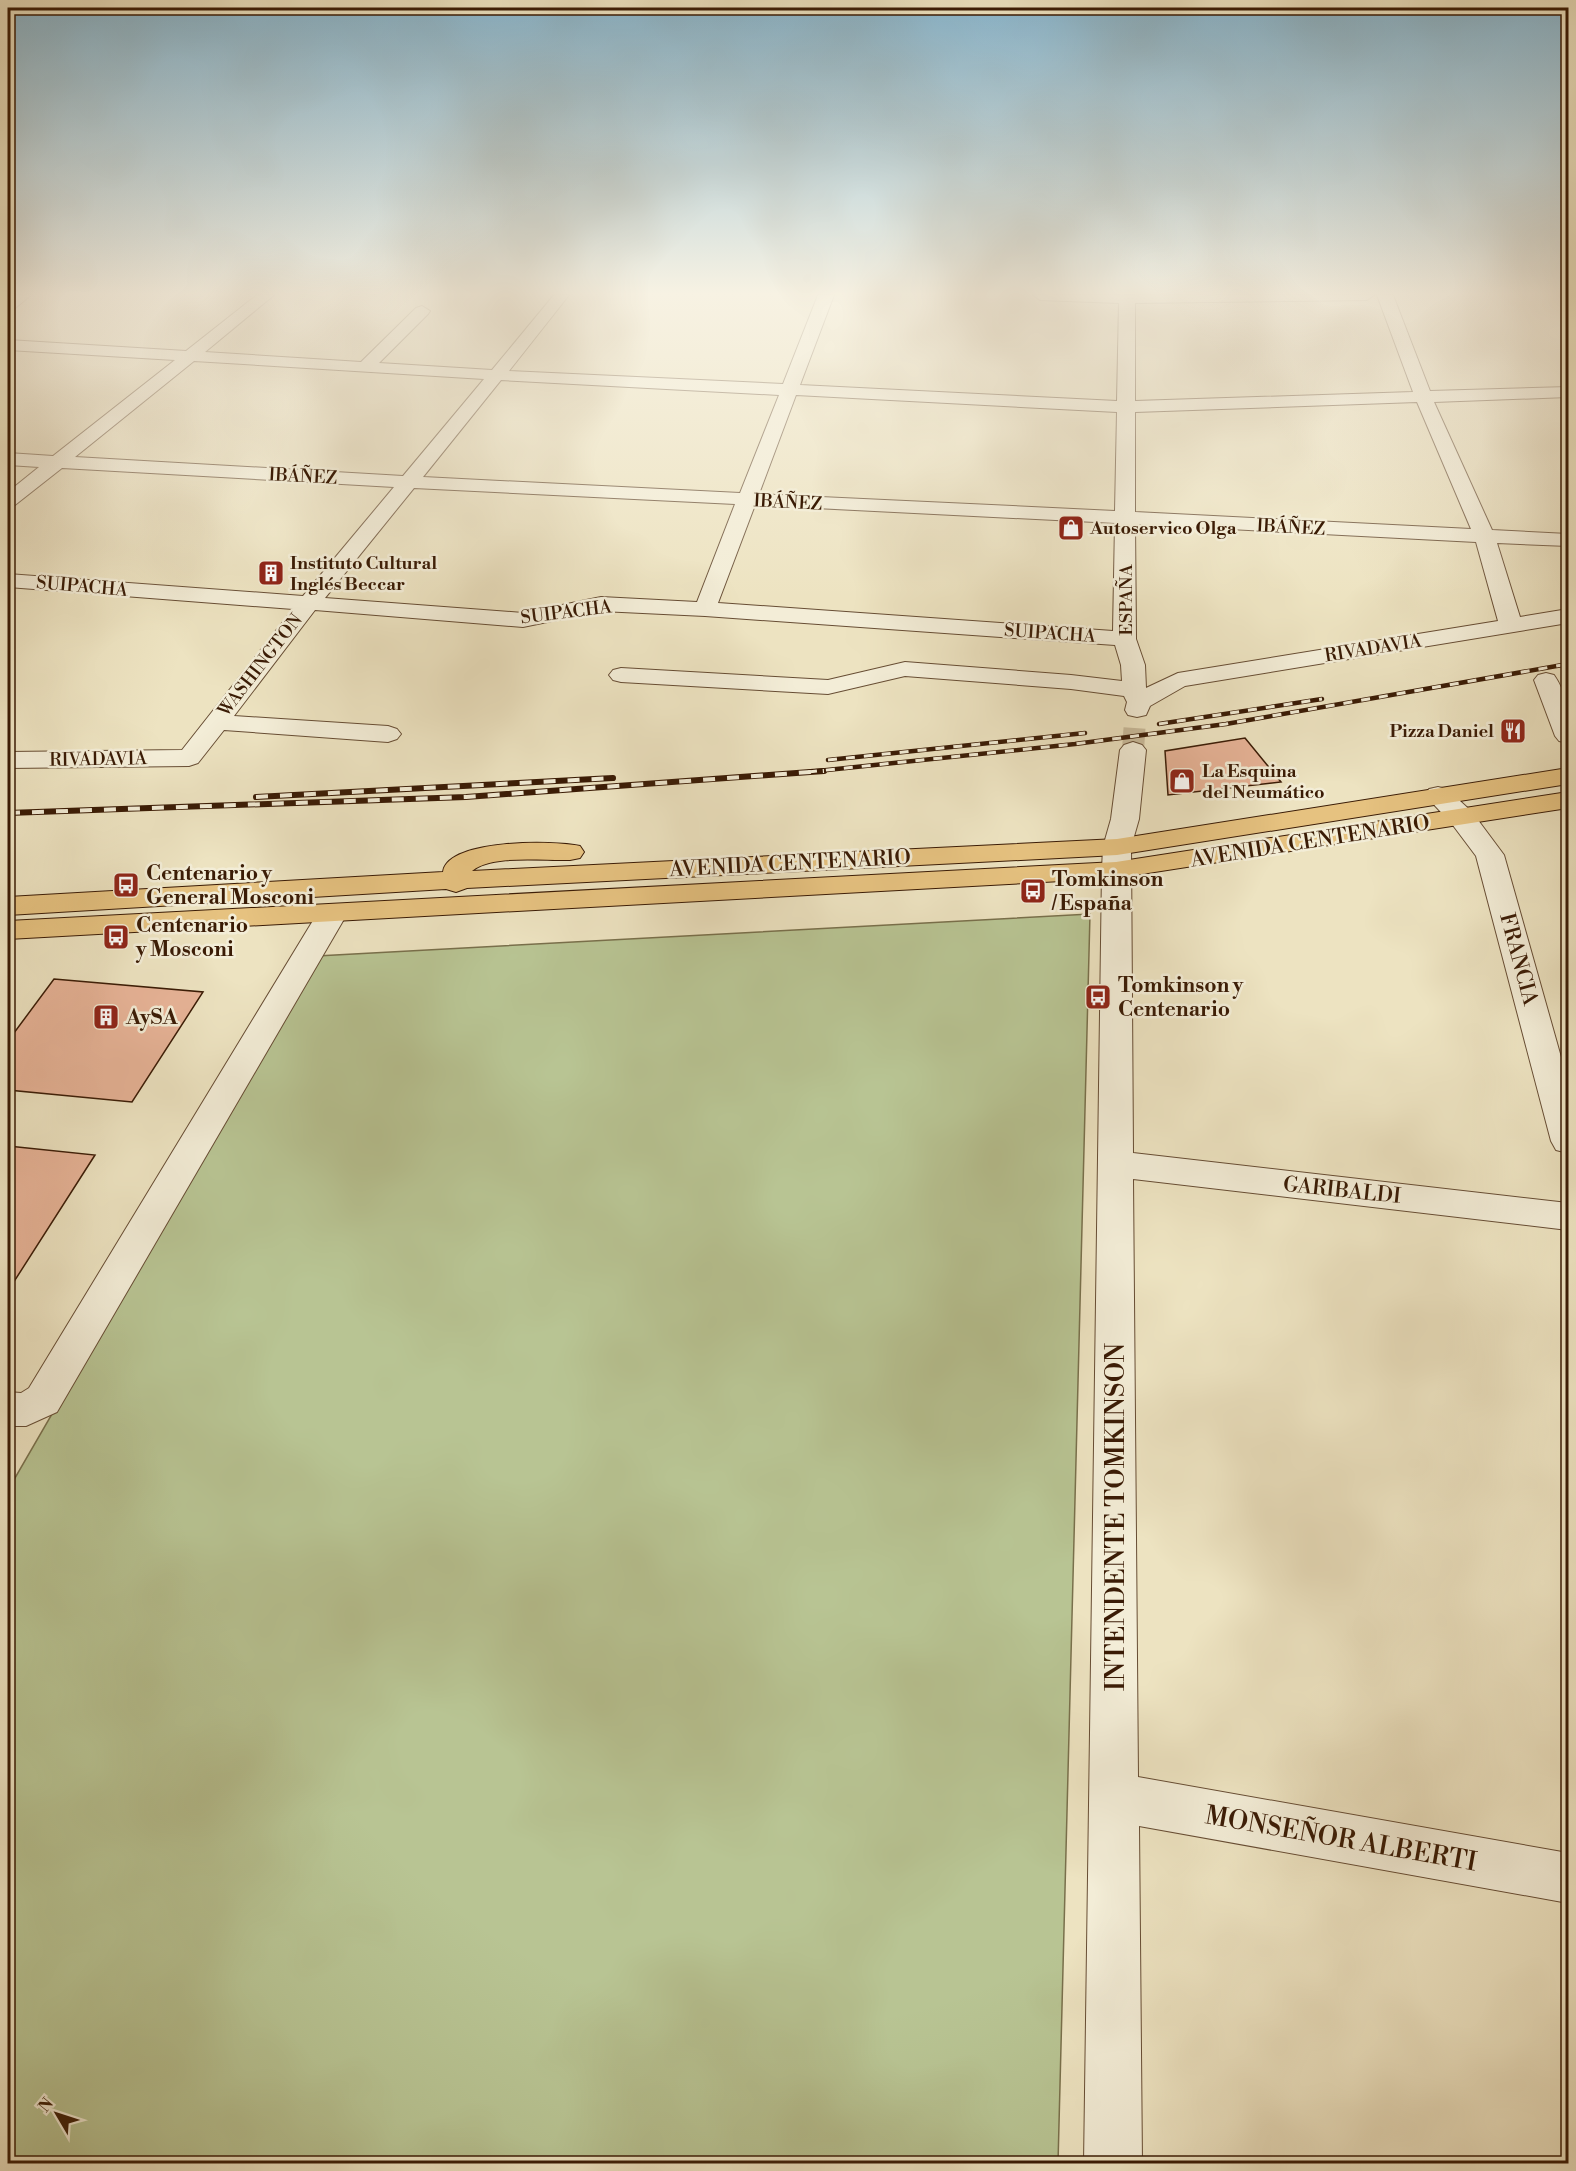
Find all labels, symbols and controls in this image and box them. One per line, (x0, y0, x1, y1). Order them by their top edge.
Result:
street label: IBÁÑEZ (268, 462, 338, 490)
street label: IBÁÑEZ (753, 488, 823, 516)
shop icon: Autoservico Olga (1056, 513, 1086, 543)
street label: IBÁÑEZ (1256, 513, 1326, 541)
place label: Autoservico Olga (1089, 517, 1237, 540)
place label: Instituto Cultural Inglés Beccar (290, 552, 437, 596)
building icon: Instituto Cultural Inglés Beccar (256, 558, 286, 588)
street label: ESPAÑA (1114, 564, 1138, 636)
street label: SUIPACHA (35, 571, 129, 602)
street label: SUIPACHA (519, 595, 614, 630)
street label: WASHINGTON (212, 609, 308, 722)
street label: SUIPACHA (1003, 619, 1097, 648)
street label: RIVADAVIA (1323, 629, 1424, 668)
restaurant icon: Pizza Daniel (1498, 716, 1528, 746)
place label: Pizza Daniel (1389, 720, 1494, 743)
street label: RIVADAVIA (49, 747, 148, 772)
place label: La Esquina del Neumático (1202, 760, 1325, 804)
shop icon: La Esquina del Neumático (1167, 766, 1197, 796)
street label: AVENIDA CENTENARIO (1188, 810, 1432, 874)
street label: AVENIDA CENTENARIO (668, 845, 911, 883)
place label: Centenario y General Mosconi (146, 861, 314, 911)
place label: Tomkinson / España (1051, 867, 1164, 917)
bus stop icon: Centenario y General Mosconi (111, 870, 141, 900)
bus stop icon: Tomkinson / España (1018, 876, 1048, 906)
street label: FRANCIA (1493, 910, 1543, 1009)
place label: Centenario y Mosconi (135, 913, 248, 963)
bus stop icon: Centenario y Mosconi (101, 922, 131, 952)
place label: Tomkinson y Centenario (1118, 973, 1244, 1023)
bus stop icon: Tomkinson y Centenario (1083, 982, 1113, 1012)
building icon: AySA (91, 1002, 121, 1032)
place label: AySA (125, 1005, 179, 1031)
street label: GARIBALDI (1282, 1172, 1402, 1210)
street label: INTENDENTE TOMKINSON (1100, 1342, 1132, 1691)
street label: MONSEÑOR ALBERTI (1203, 1798, 1479, 1879)
north arrow (27, 2084, 87, 2144)
text: N (34, 2094, 58, 2116)

